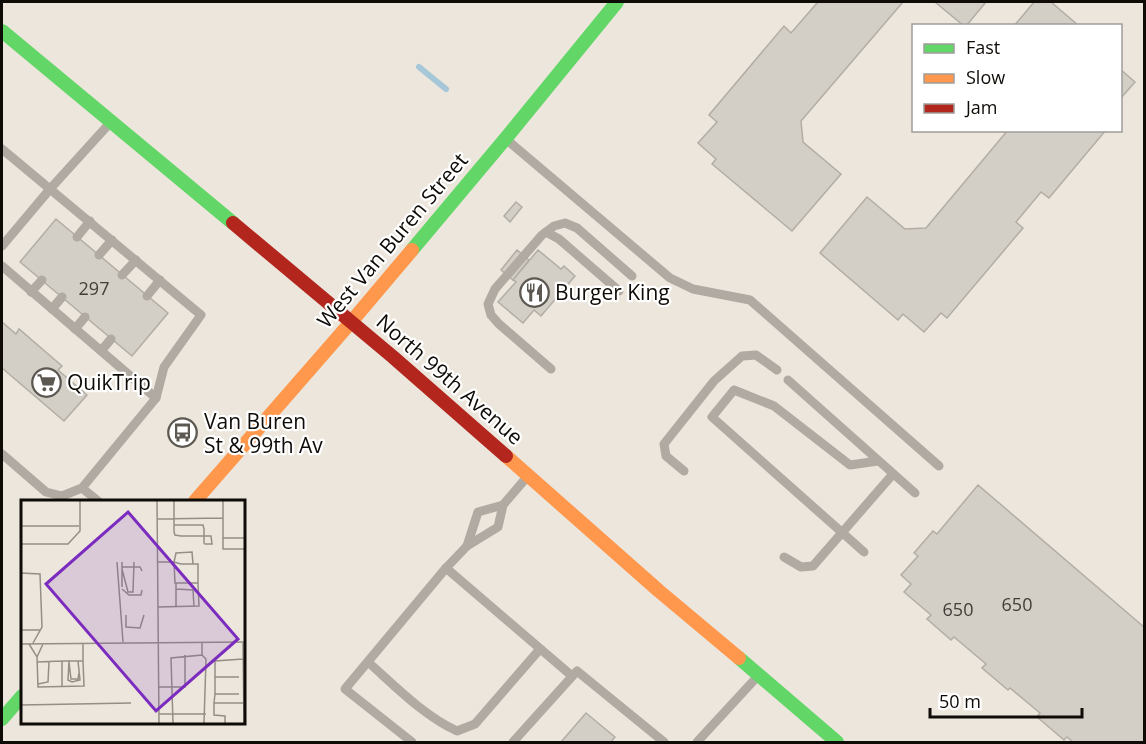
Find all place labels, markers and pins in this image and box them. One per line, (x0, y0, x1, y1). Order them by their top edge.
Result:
restaurant icon: Burger King (518, 276, 550, 308)
place label: Burger King (555, 278, 670, 306)
supermarket icon: QuikTrip (30, 366, 62, 398)
place label: QuikTrip (67, 368, 151, 396)
place label: Van Buren St & 99th Av (204, 407, 323, 459)
bus stop icon: Van Buren St & 99th Av (167, 417, 199, 449)

